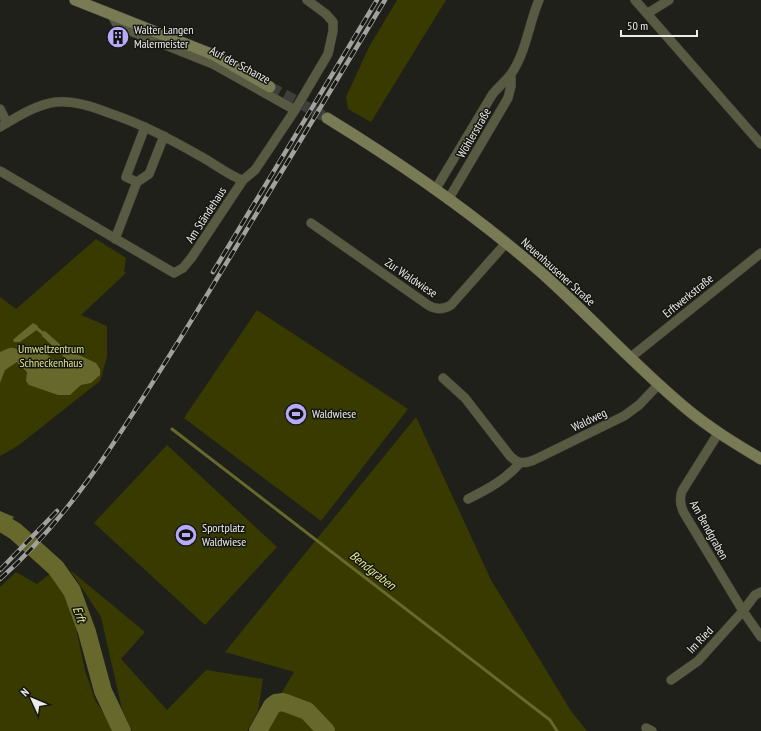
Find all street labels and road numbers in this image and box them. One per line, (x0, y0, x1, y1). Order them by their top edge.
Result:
street label: Auf der Schanze (207, 42, 273, 87)
street label: Wöhlerstraße (453, 105, 494, 161)
street label: Am Ständehaus (182, 184, 229, 246)
street label: Neuenhausener Straße (518, 234, 599, 309)
street label: Zur Waldwiese (382, 255, 440, 301)
street label: Erftwerkstraße (659, 271, 716, 321)
street label: Waldweg (569, 405, 609, 435)
street label: Am Bendgraben (687, 497, 732, 562)
street label: Im Ried (683, 623, 716, 656)

